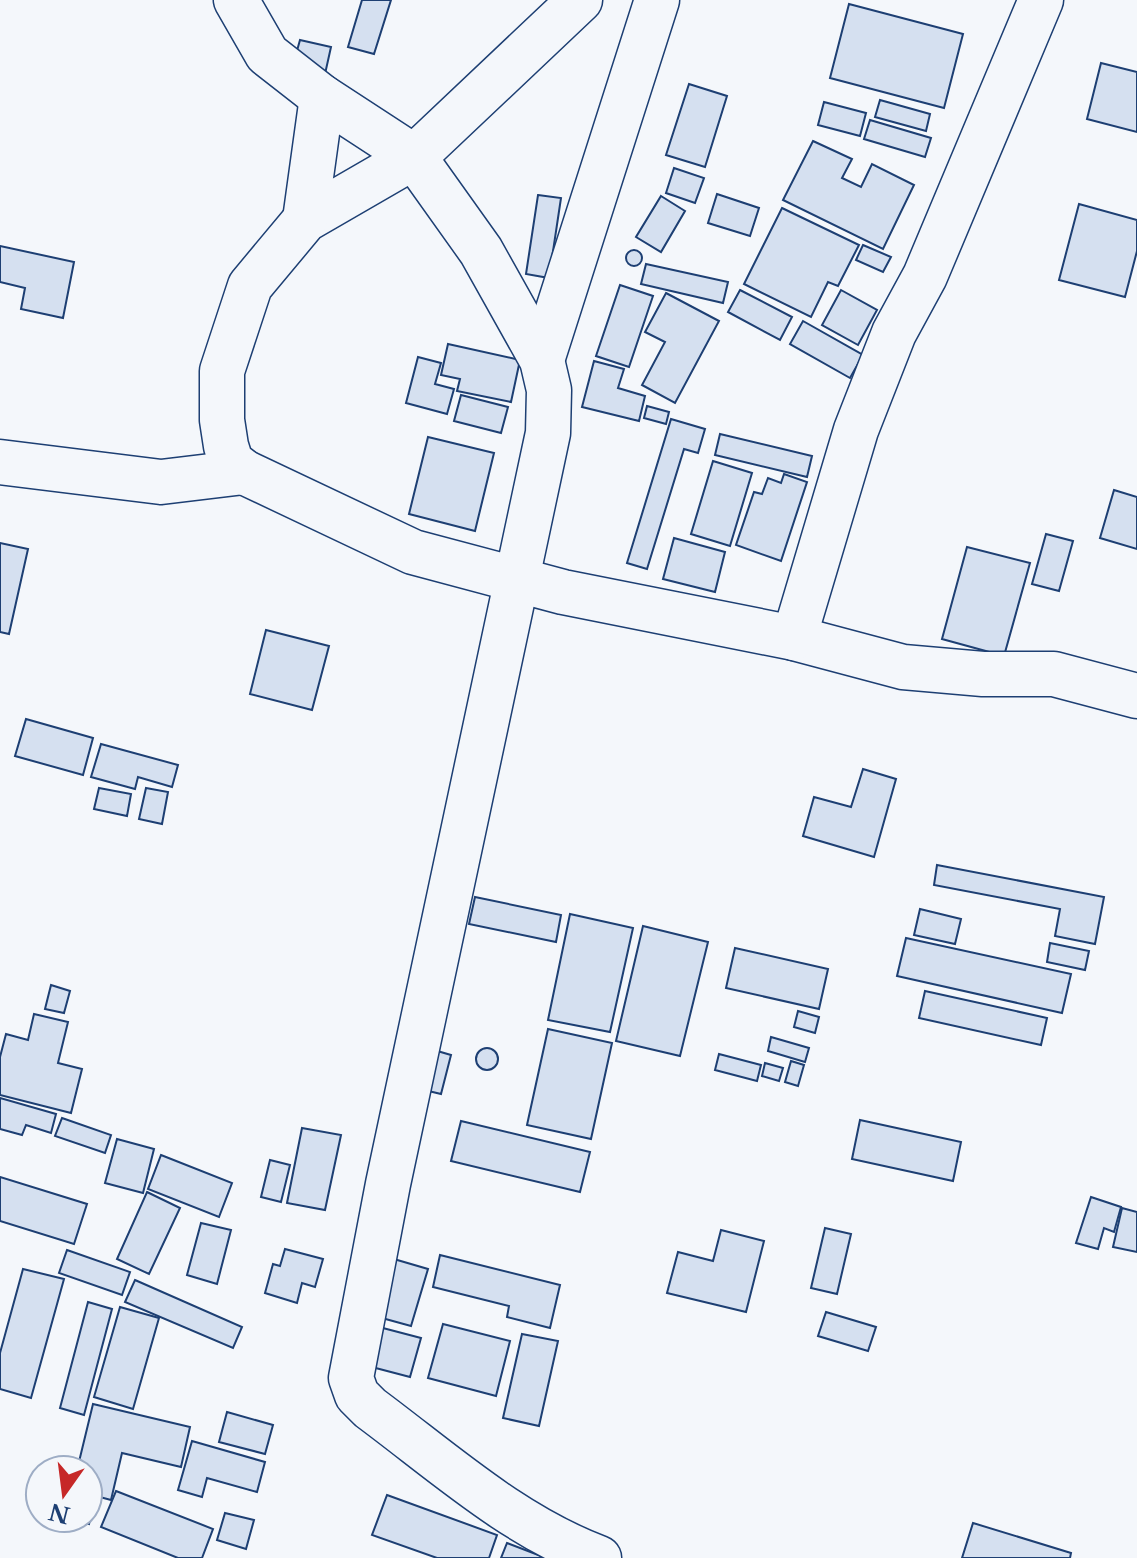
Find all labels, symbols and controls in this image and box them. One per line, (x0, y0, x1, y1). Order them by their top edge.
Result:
north arrow (24, 1454, 104, 1534)
text: N (46, 1497, 73, 1529)

